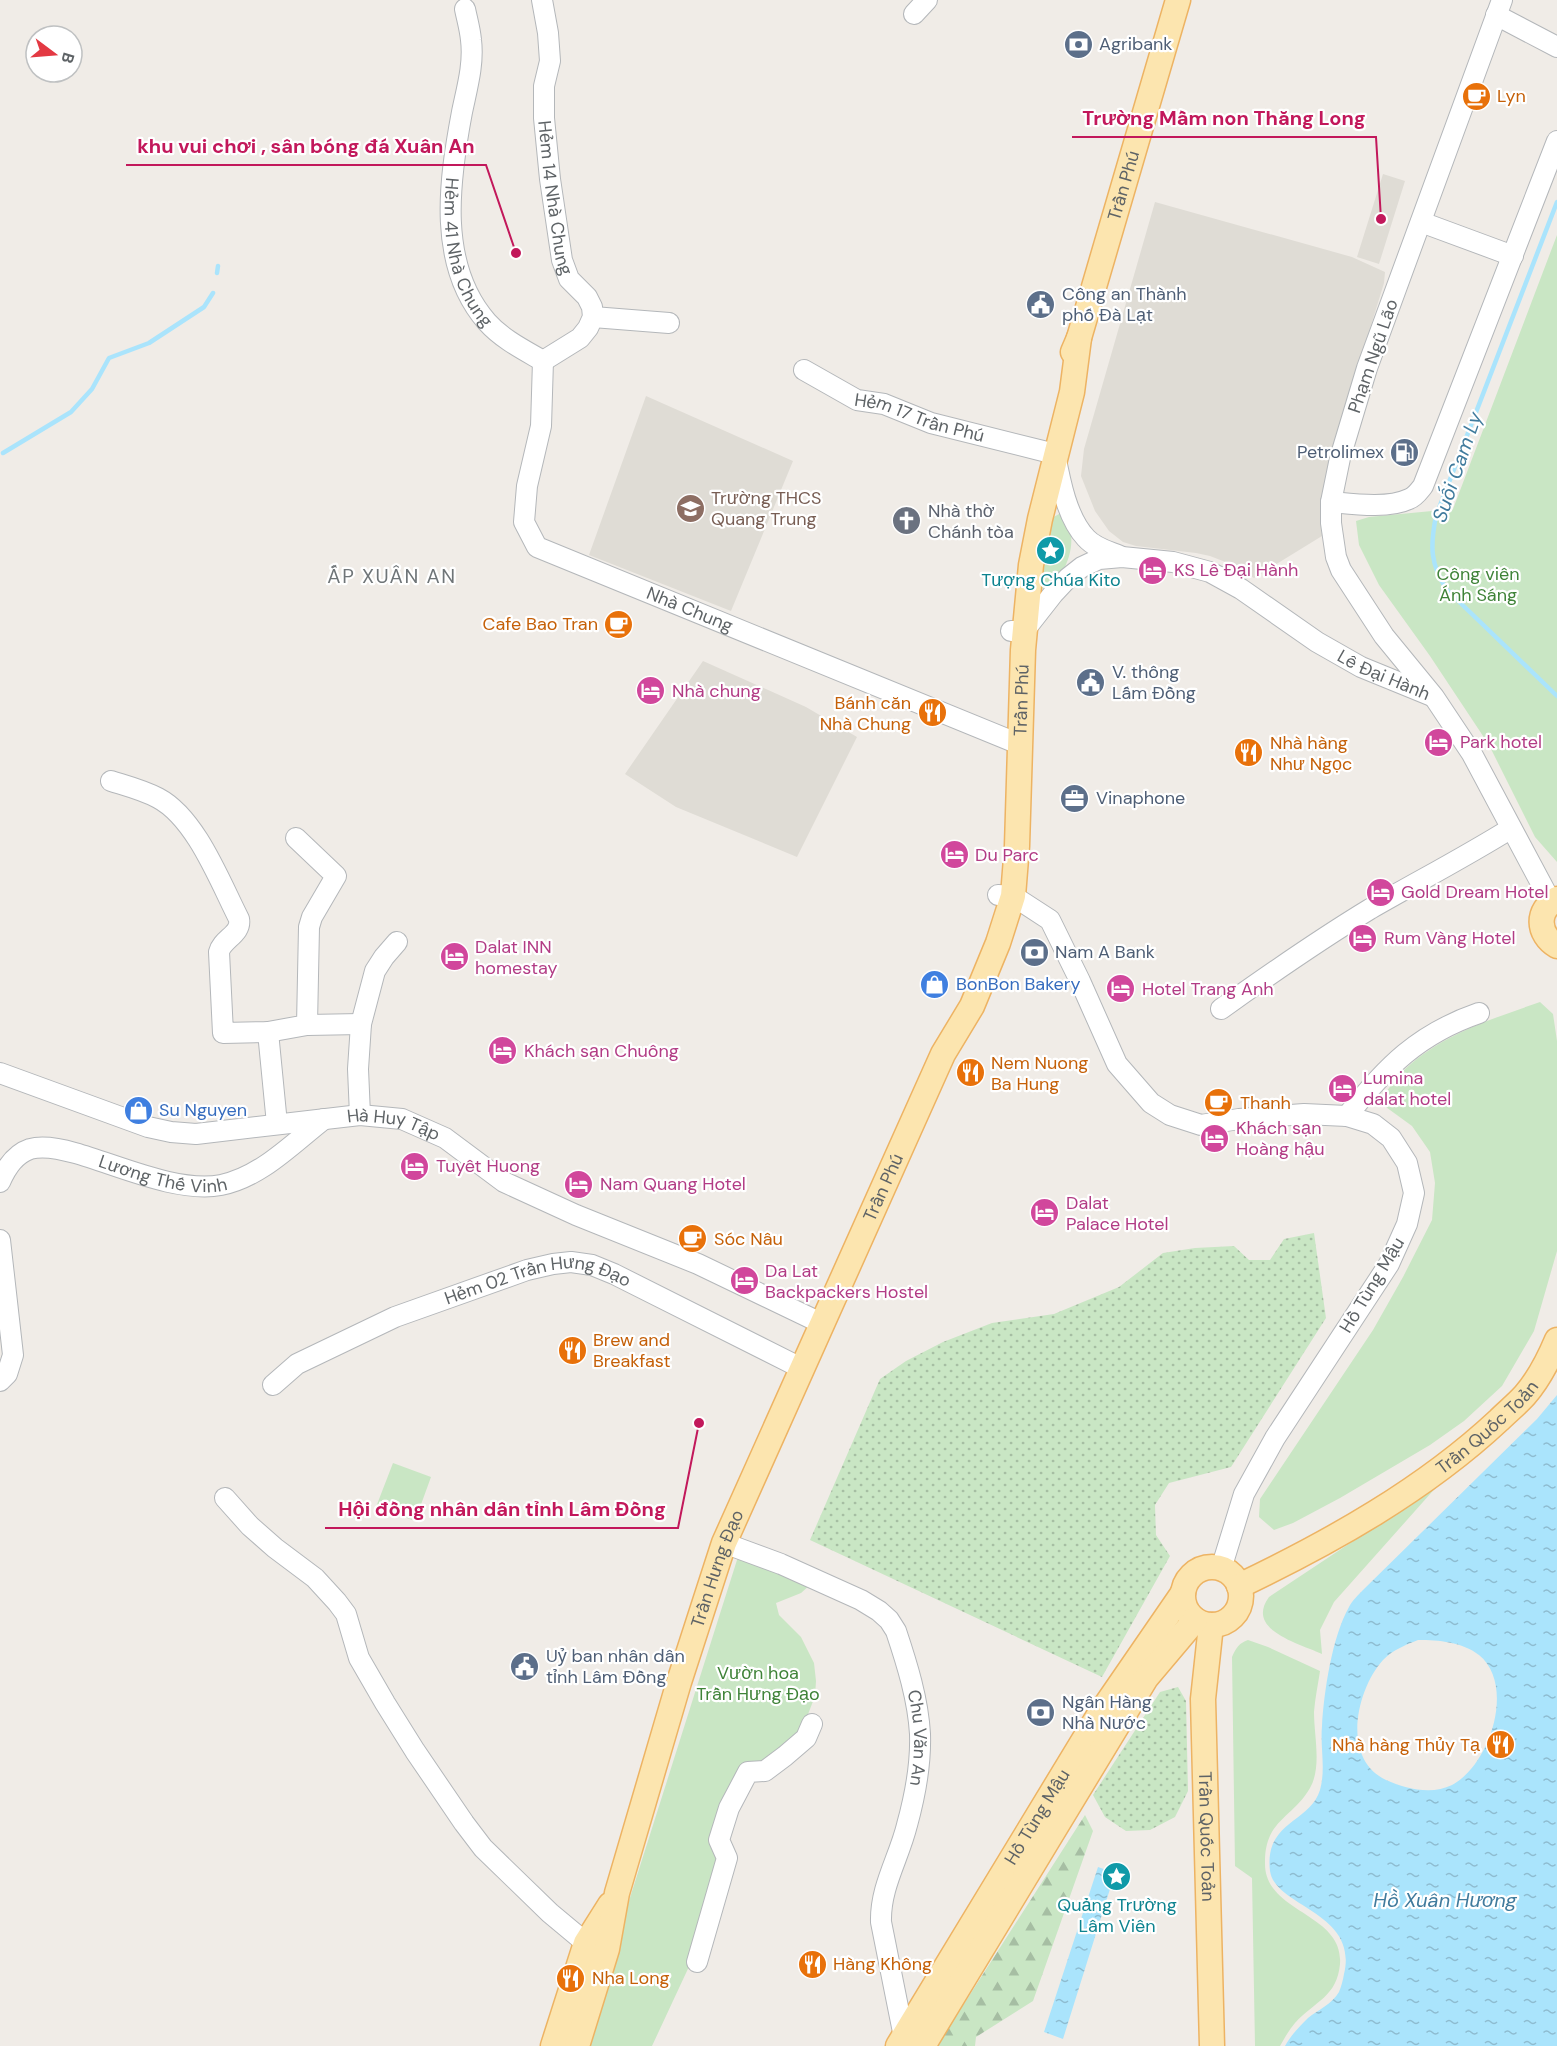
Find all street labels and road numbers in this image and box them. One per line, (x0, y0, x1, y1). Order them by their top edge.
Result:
street label: Hẻm 14 Nhà Chung (532, 120, 579, 279)
street label: Trần Phú (1102, 148, 1145, 223)
street label: Hẻm 41 Nhà Chung (439, 177, 498, 332)
street label: Phạm Ngũ Lão (1342, 296, 1404, 416)
street label: Hẻm 17 Trần Phú (853, 388, 987, 448)
street label: Nhà Chung (643, 581, 737, 638)
street label: Lê Đại Hành (1333, 644, 1434, 706)
street label: Trần Phú (1008, 664, 1035, 736)
street label: Hà Huy Tập (346, 1103, 444, 1146)
street label: Lương Thế Vinh (96, 1149, 229, 1199)
street label: Trần Phú (858, 1150, 909, 1225)
street label: Hồ Tùng Mậu (1334, 1233, 1410, 1337)
street label: Hẻm 02 Trần Hưng Đạo (441, 1250, 635, 1310)
street label: Trần Quốc Toản (1431, 1376, 1544, 1480)
street label: Trần Hưng Đạo (685, 1506, 749, 1631)
street label: Chu Văn An (902, 1688, 932, 1788)
street label: Hồ Tùng Mậu (999, 1765, 1075, 1869)
street label: Trần Quốc Toản (1193, 1771, 1220, 1902)

